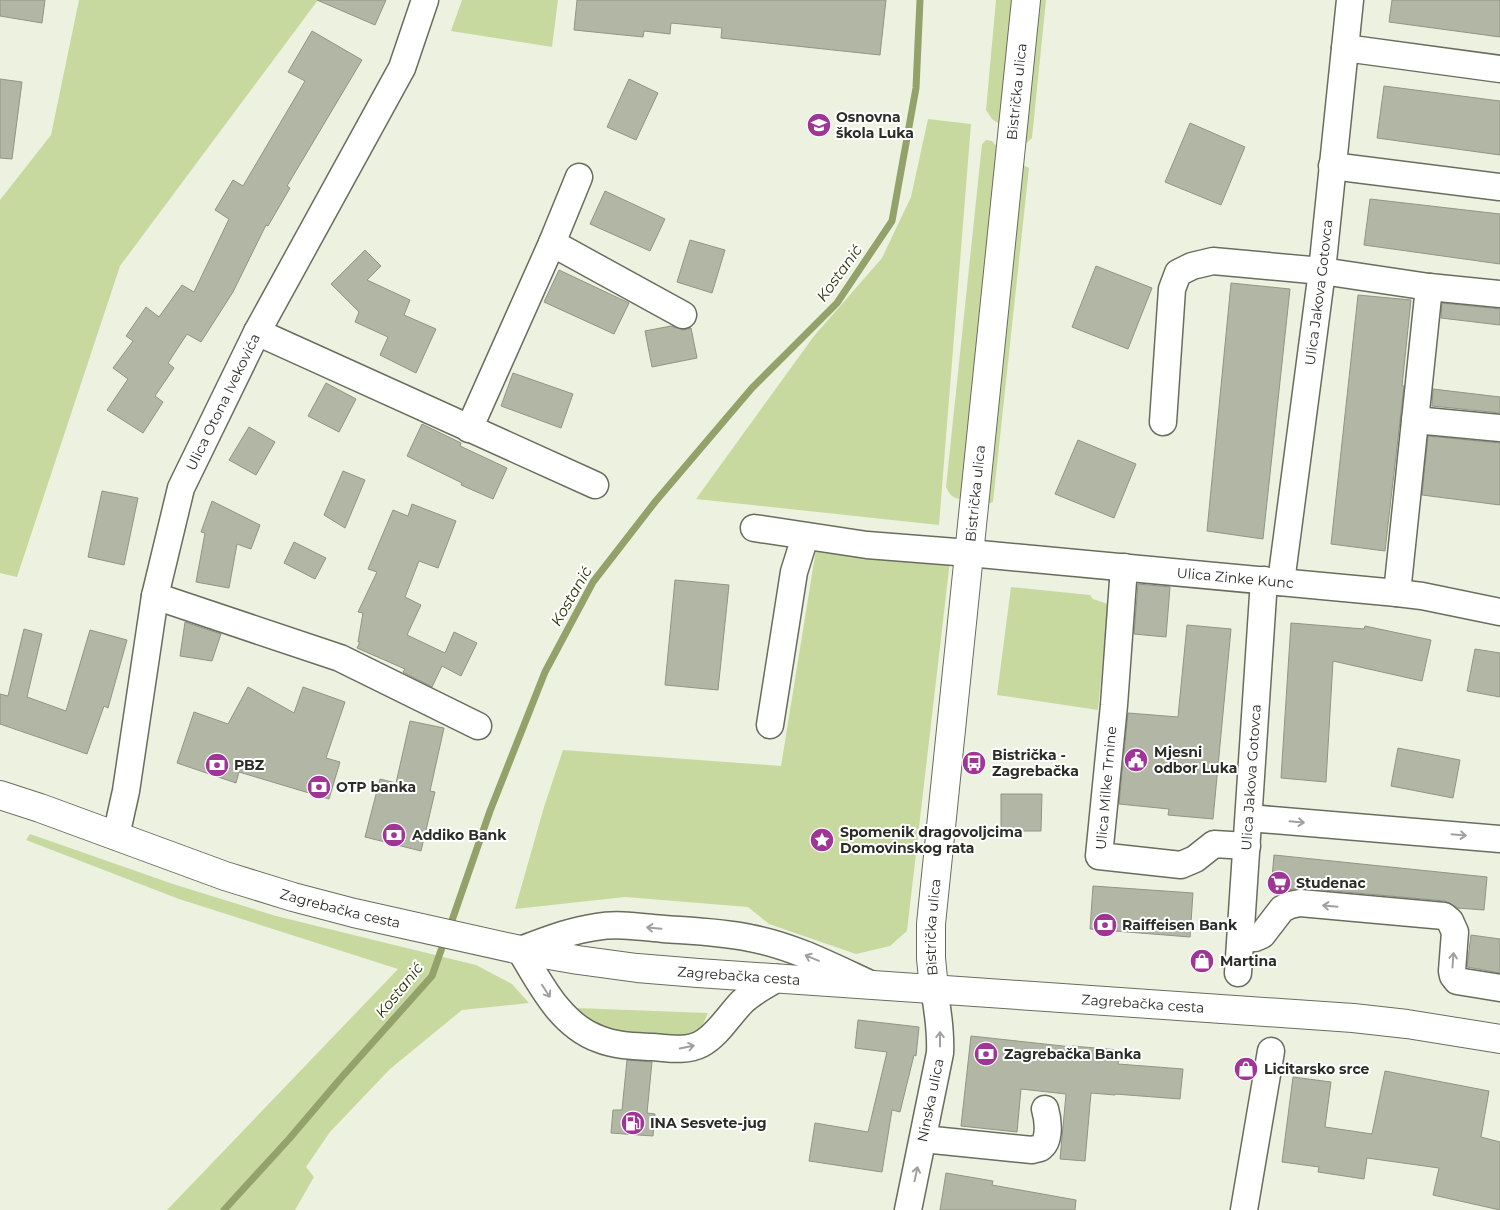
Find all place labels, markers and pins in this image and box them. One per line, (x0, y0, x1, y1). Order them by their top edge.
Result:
place label: Osnovna škola Luka (836, 108, 914, 142)
school or university icon: Osnovna škola Luka (806, 112, 832, 138)
place label: Mjesni odbor Luka (1154, 743, 1237, 777)
place label: Bistrička - Zagrebačka (992, 746, 1079, 780)
public building icon: Mjesni odbor Luka (1123, 747, 1149, 773)
bus stop icon: Bistrička - Zagrebačka (961, 750, 987, 776)
bank icon: PBZ (204, 752, 230, 778)
place label: PBZ (234, 756, 265, 774)
bank icon: OTP banka (306, 774, 332, 800)
place label: OTP banka (336, 778, 416, 796)
bank icon: Addiko Bank (381, 822, 407, 848)
place label: Spomenik dragovoljcima Domovinskog rata (840, 823, 1023, 857)
place label: Addiko Bank (411, 826, 507, 844)
place icon: Spomenik dragovoljcima Domovinskog rata (809, 827, 835, 853)
supermarket icon: Studenac (1266, 870, 1292, 896)
place label: Studenac (1296, 874, 1367, 892)
bank icon: Raiffeisen Bank (1092, 912, 1118, 938)
place label: Raiffeisen Bank (1122, 916, 1238, 934)
shop icon: Martina (1189, 948, 1215, 974)
place label: Martina (1220, 952, 1277, 970)
bank icon: Zagrebačka Banka (973, 1041, 999, 1067)
place label: Zagrebačka Banka (1004, 1045, 1141, 1063)
shop icon: Licitarsko srce (1233, 1056, 1259, 1082)
place label: Licitarsko srce (1264, 1060, 1370, 1078)
fuel station icon: INA Sesvete-jug (620, 1110, 646, 1136)
place label: INA Sesvete-jug (650, 1114, 767, 1132)

